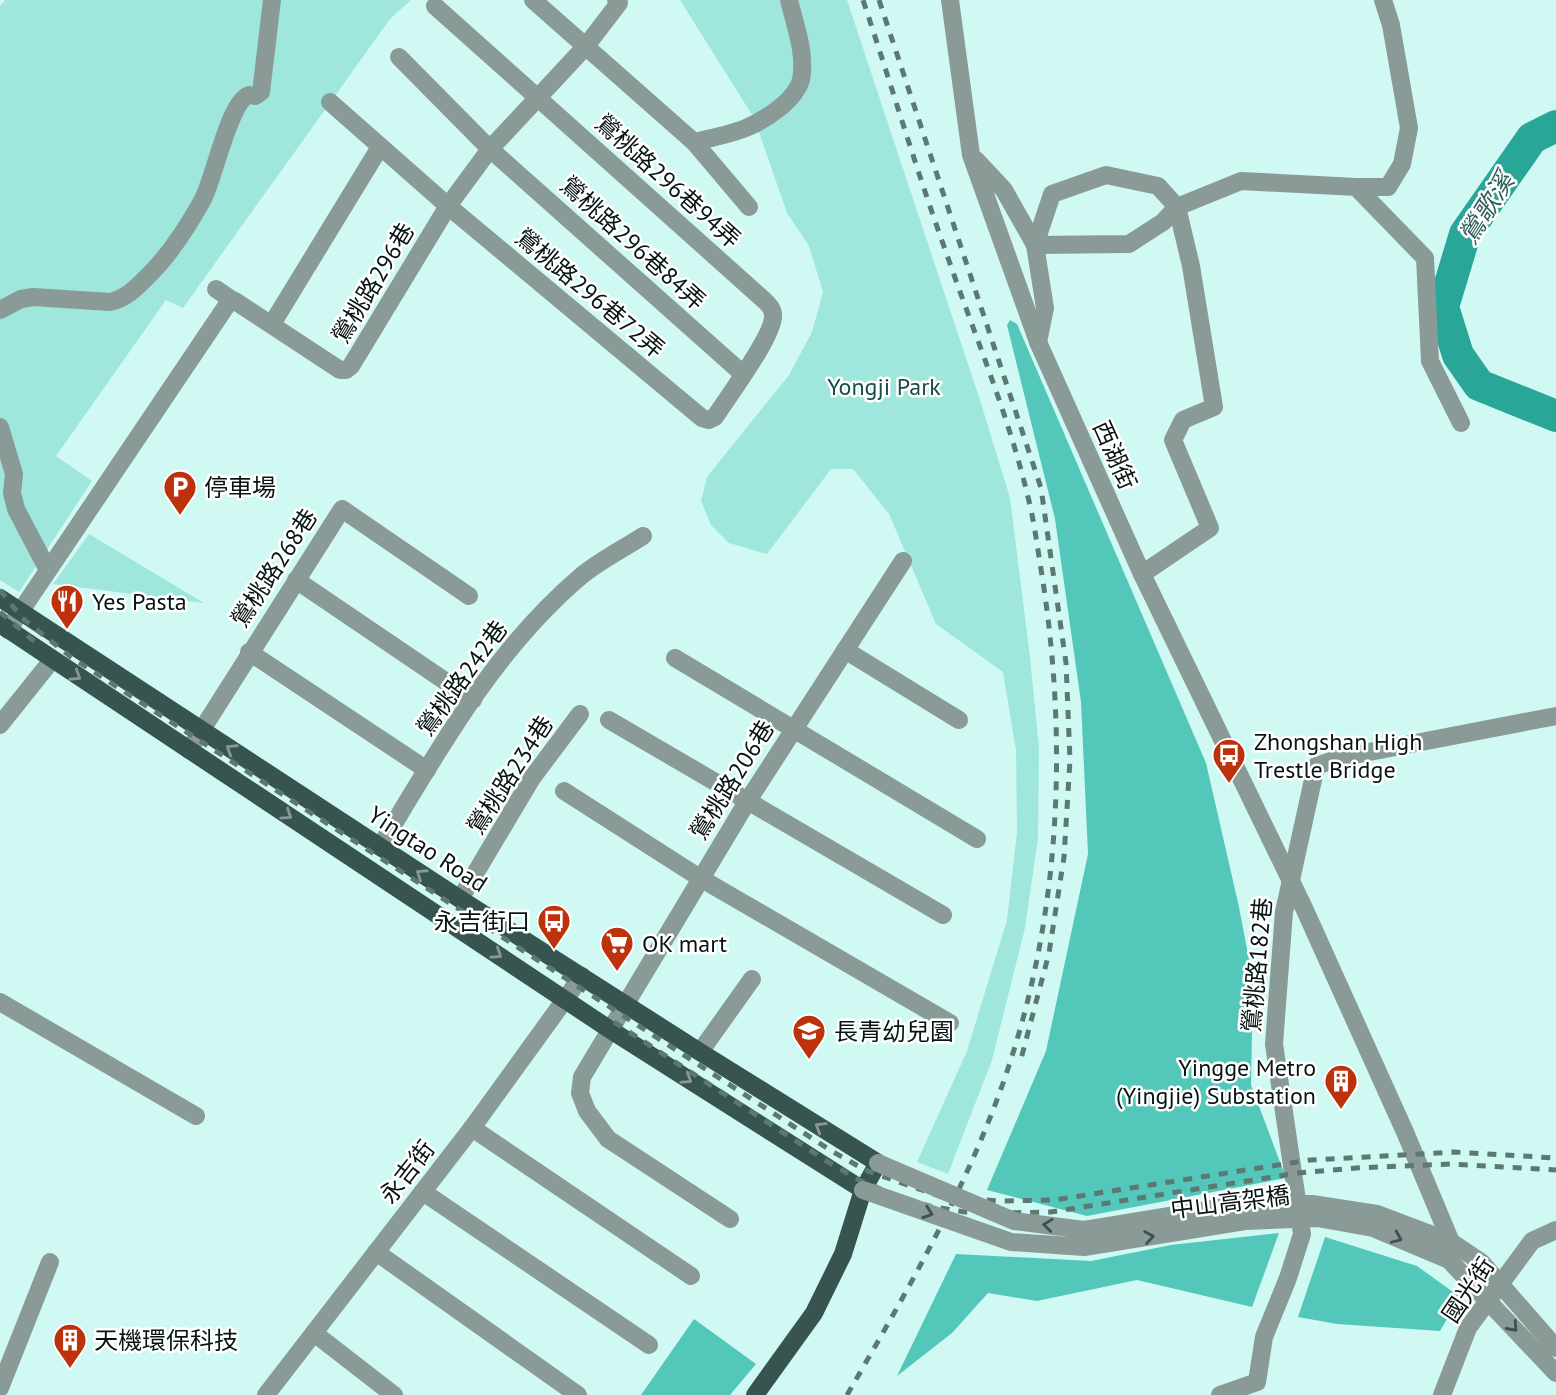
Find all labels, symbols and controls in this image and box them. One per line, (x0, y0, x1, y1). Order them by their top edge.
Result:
street label: 鶯桃路296巷94弄 (589, 107, 747, 255)
water label: 鶯歌溪 (1451, 163, 1523, 250)
street label: 鶯桃路296巷84弄 (554, 169, 712, 317)
street label: 鶯桃路296巷 (325, 217, 421, 349)
street label: 鶯桃路296巷72弄 (509, 222, 671, 364)
park label: Yongji Park (827, 371, 941, 402)
street label: 西湖街 (1086, 416, 1144, 494)
parking icon: 停車場 (161, 468, 199, 517)
place label: 停車場 (204, 472, 276, 503)
street label: 鶯桃路268巷 (224, 503, 324, 633)
restaurant icon: Yes Pasta (48, 582, 86, 631)
place label: Yes Pasta (92, 586, 187, 617)
street label: 鶯桃路242巷 (410, 614, 514, 742)
one-way arrow (69, 668, 82, 681)
street label: 鶯桃路234巷 (460, 710, 560, 840)
street label: 鶯桃路206巷 (683, 714, 781, 846)
place label: Zhongshan High Trestle Bridge (1254, 726, 1422, 785)
bus stop icon: Zhongshan High Trestle Bridge (1210, 736, 1248, 785)
one-way arrow (226, 745, 239, 757)
street label: Yingtao Road (363, 799, 493, 899)
one-way arrow (279, 807, 292, 820)
one-way arrow (416, 870, 429, 882)
street label: 鶯桃路182巷 (1236, 896, 1278, 1034)
bus stop icon: 永吉街口 (535, 902, 573, 951)
place label: 永吉街口 (434, 906, 530, 937)
supermarket icon: OK mart (598, 924, 636, 973)
place label: OK mart (642, 928, 727, 959)
one-way arrow (489, 946, 502, 959)
school or university icon: 長青幼兒園 (790, 1012, 828, 1061)
place label: 長青幼兒園 (834, 1016, 954, 1047)
place label: Yingge Metro (Yingjie) Substation (1116, 1052, 1316, 1111)
building icon: Yingge Metro (Yingjie) Substation (1322, 1062, 1360, 1111)
one-way arrow (679, 1070, 692, 1083)
one-way arrow (815, 1122, 828, 1135)
street label: 永吉街 (373, 1134, 441, 1210)
street label: 中山高架橋 (1169, 1179, 1291, 1225)
one-way arrow (921, 1205, 933, 1219)
one-way arrow (1042, 1218, 1053, 1233)
one-way arrow (1391, 1229, 1403, 1243)
one-way arrow (1144, 1230, 1155, 1245)
street label: 國光街 (1435, 1251, 1501, 1329)
one-way arrow (1505, 1319, 1517, 1332)
building icon: 天機環保科技 (51, 1321, 89, 1370)
place label: 天機環保科技 (94, 1325, 238, 1356)

